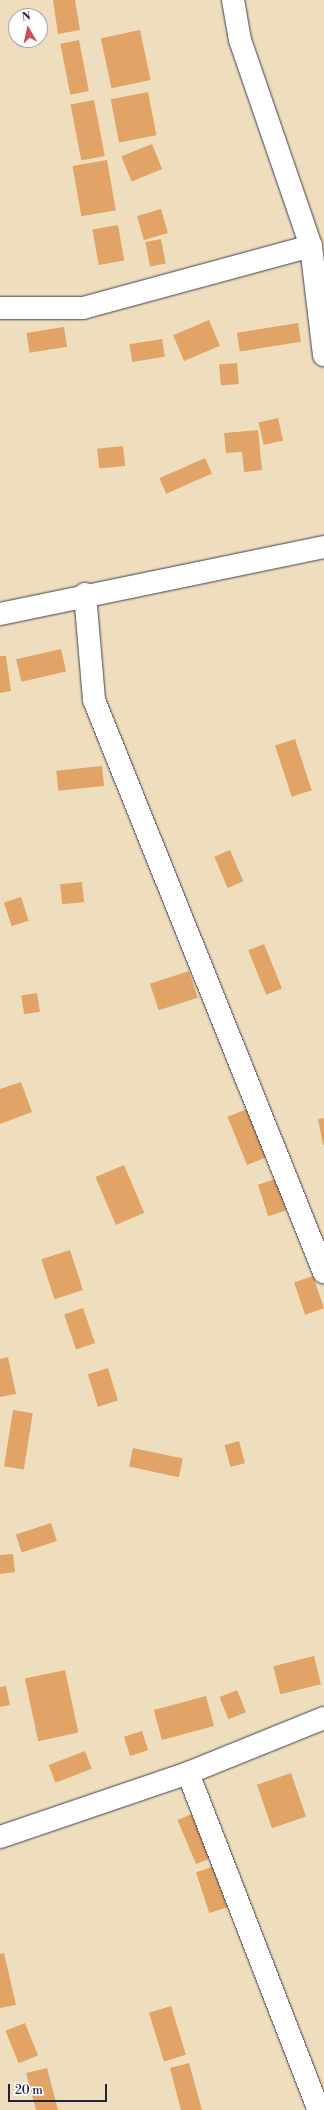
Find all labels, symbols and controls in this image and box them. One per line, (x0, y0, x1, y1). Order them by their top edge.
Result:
north arrow (8, 8, 48, 48)
text: N (21, 10, 32, 25)
scale bar (10, 2076, 109, 2102)
text: 20 m (15, 2083, 43, 2098)

